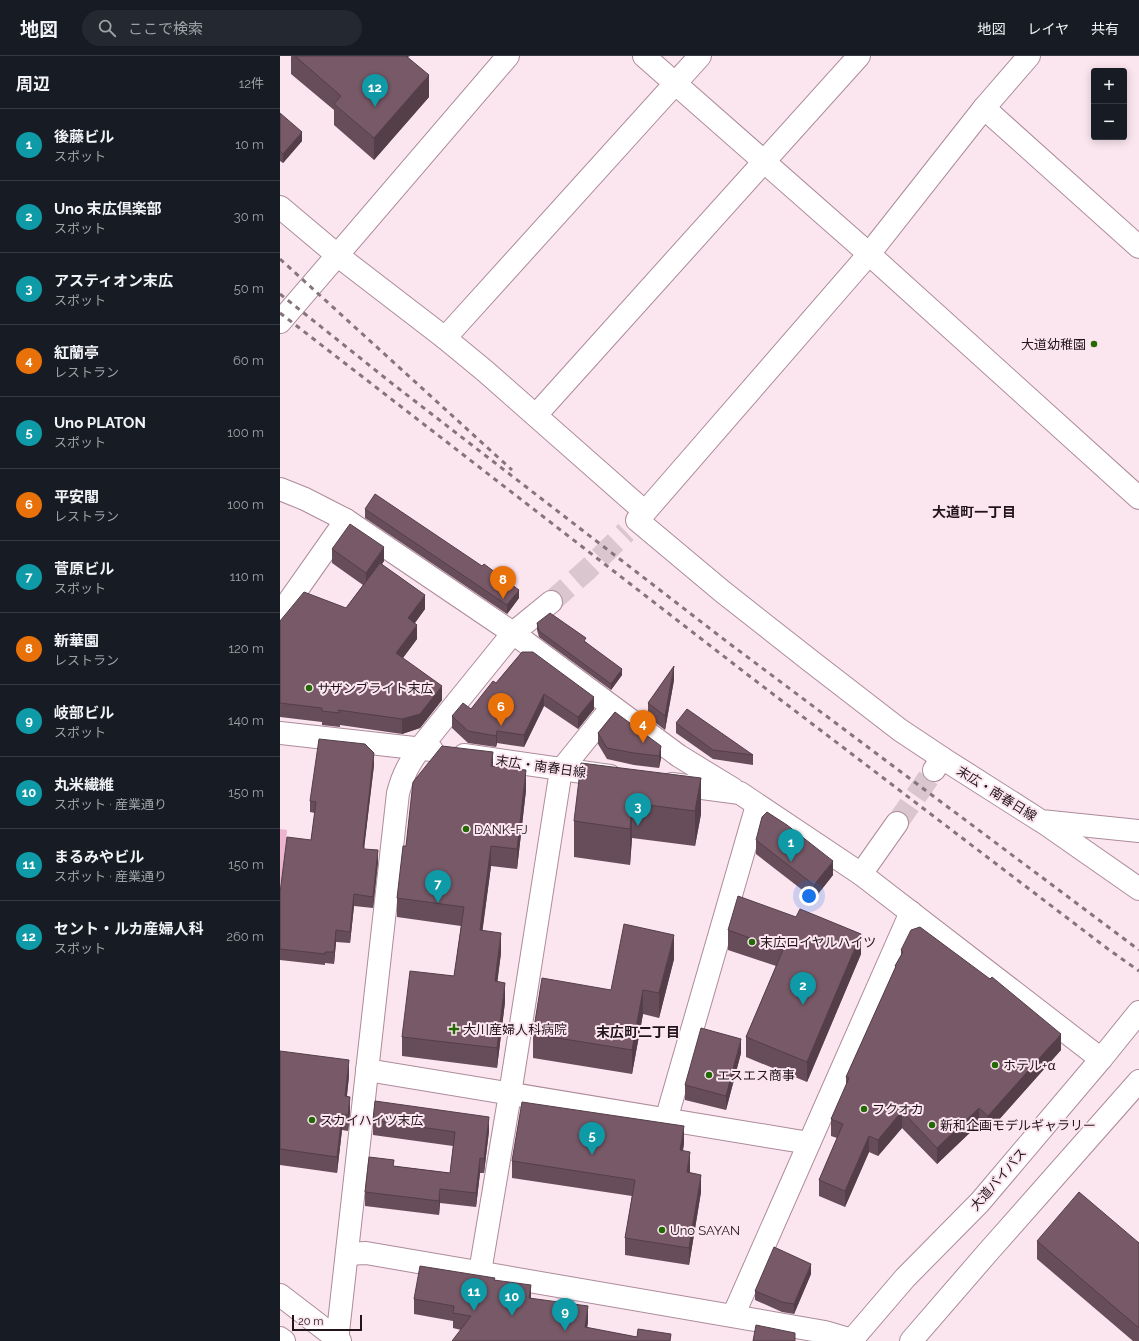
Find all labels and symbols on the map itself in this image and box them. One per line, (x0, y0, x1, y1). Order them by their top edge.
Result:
pin: 12 (362, 74, 388, 107)
place label: 大道幼稚園 (1021, 337, 1086, 352)
marker: 大道幼稚園 (1089, 339, 1099, 349)
district label: 大道町一丁目 (932, 504, 1016, 520)
pin: 8 (490, 566, 516, 599)
place label: サザンブライト末広 (317, 681, 434, 696)
marker: サザンブライト末広 (304, 683, 314, 693)
pin: 6 (488, 693, 514, 726)
pin: 4 (630, 710, 656, 743)
street label: 末広・南春日線 (495, 753, 587, 780)
street label: 末広・南春日線 (954, 763, 1039, 824)
pin: 3 (625, 793, 651, 826)
place label: DANK-FJ (474, 822, 528, 837)
marker: DANK-FJ (461, 824, 471, 834)
pin: 1 (778, 829, 804, 862)
pin: 7 (425, 870, 451, 903)
your location (799, 886, 819, 906)
place label: 末広ロイヤルハイツ (760, 935, 876, 950)
marker: 末広ロイヤルハイツ (747, 937, 757, 947)
pin: 2 (790, 972, 816, 1005)
place label: 大川産婦人科病院 (463, 1022, 567, 1037)
marker: 大川産婦人科病院 (448, 1023, 460, 1035)
district label: 末広町二丁目 (596, 1024, 680, 1040)
place label: ホテル+α (1003, 1058, 1056, 1073)
marker: ホテル+α (990, 1060, 1000, 1070)
place label: エスエス商事 (717, 1068, 795, 1083)
marker: エスエス商事 (704, 1070, 714, 1080)
place label: フクオカ (872, 1102, 924, 1117)
marker: フクオカ (859, 1104, 869, 1114)
place label: スカイハイツ末広 (320, 1113, 423, 1128)
marker: スカイハイツ末広 (307, 1115, 317, 1125)
place label: 新和企画モデルギャラリー (940, 1118, 1096, 1133)
marker: 新和企画モデルギャラリー (927, 1120, 937, 1130)
pin: 5 (579, 1122, 605, 1155)
street label: 大道バイパス (967, 1145, 1030, 1214)
place label: Uno SAYAN (670, 1223, 740, 1238)
marker: Uno SAYAN (657, 1225, 667, 1235)
pin: 11 (461, 1278, 487, 1311)
pin: 10 (499, 1283, 525, 1316)
pin: 9 (552, 1298, 578, 1331)
scale bar (292, 1313, 362, 1332)

